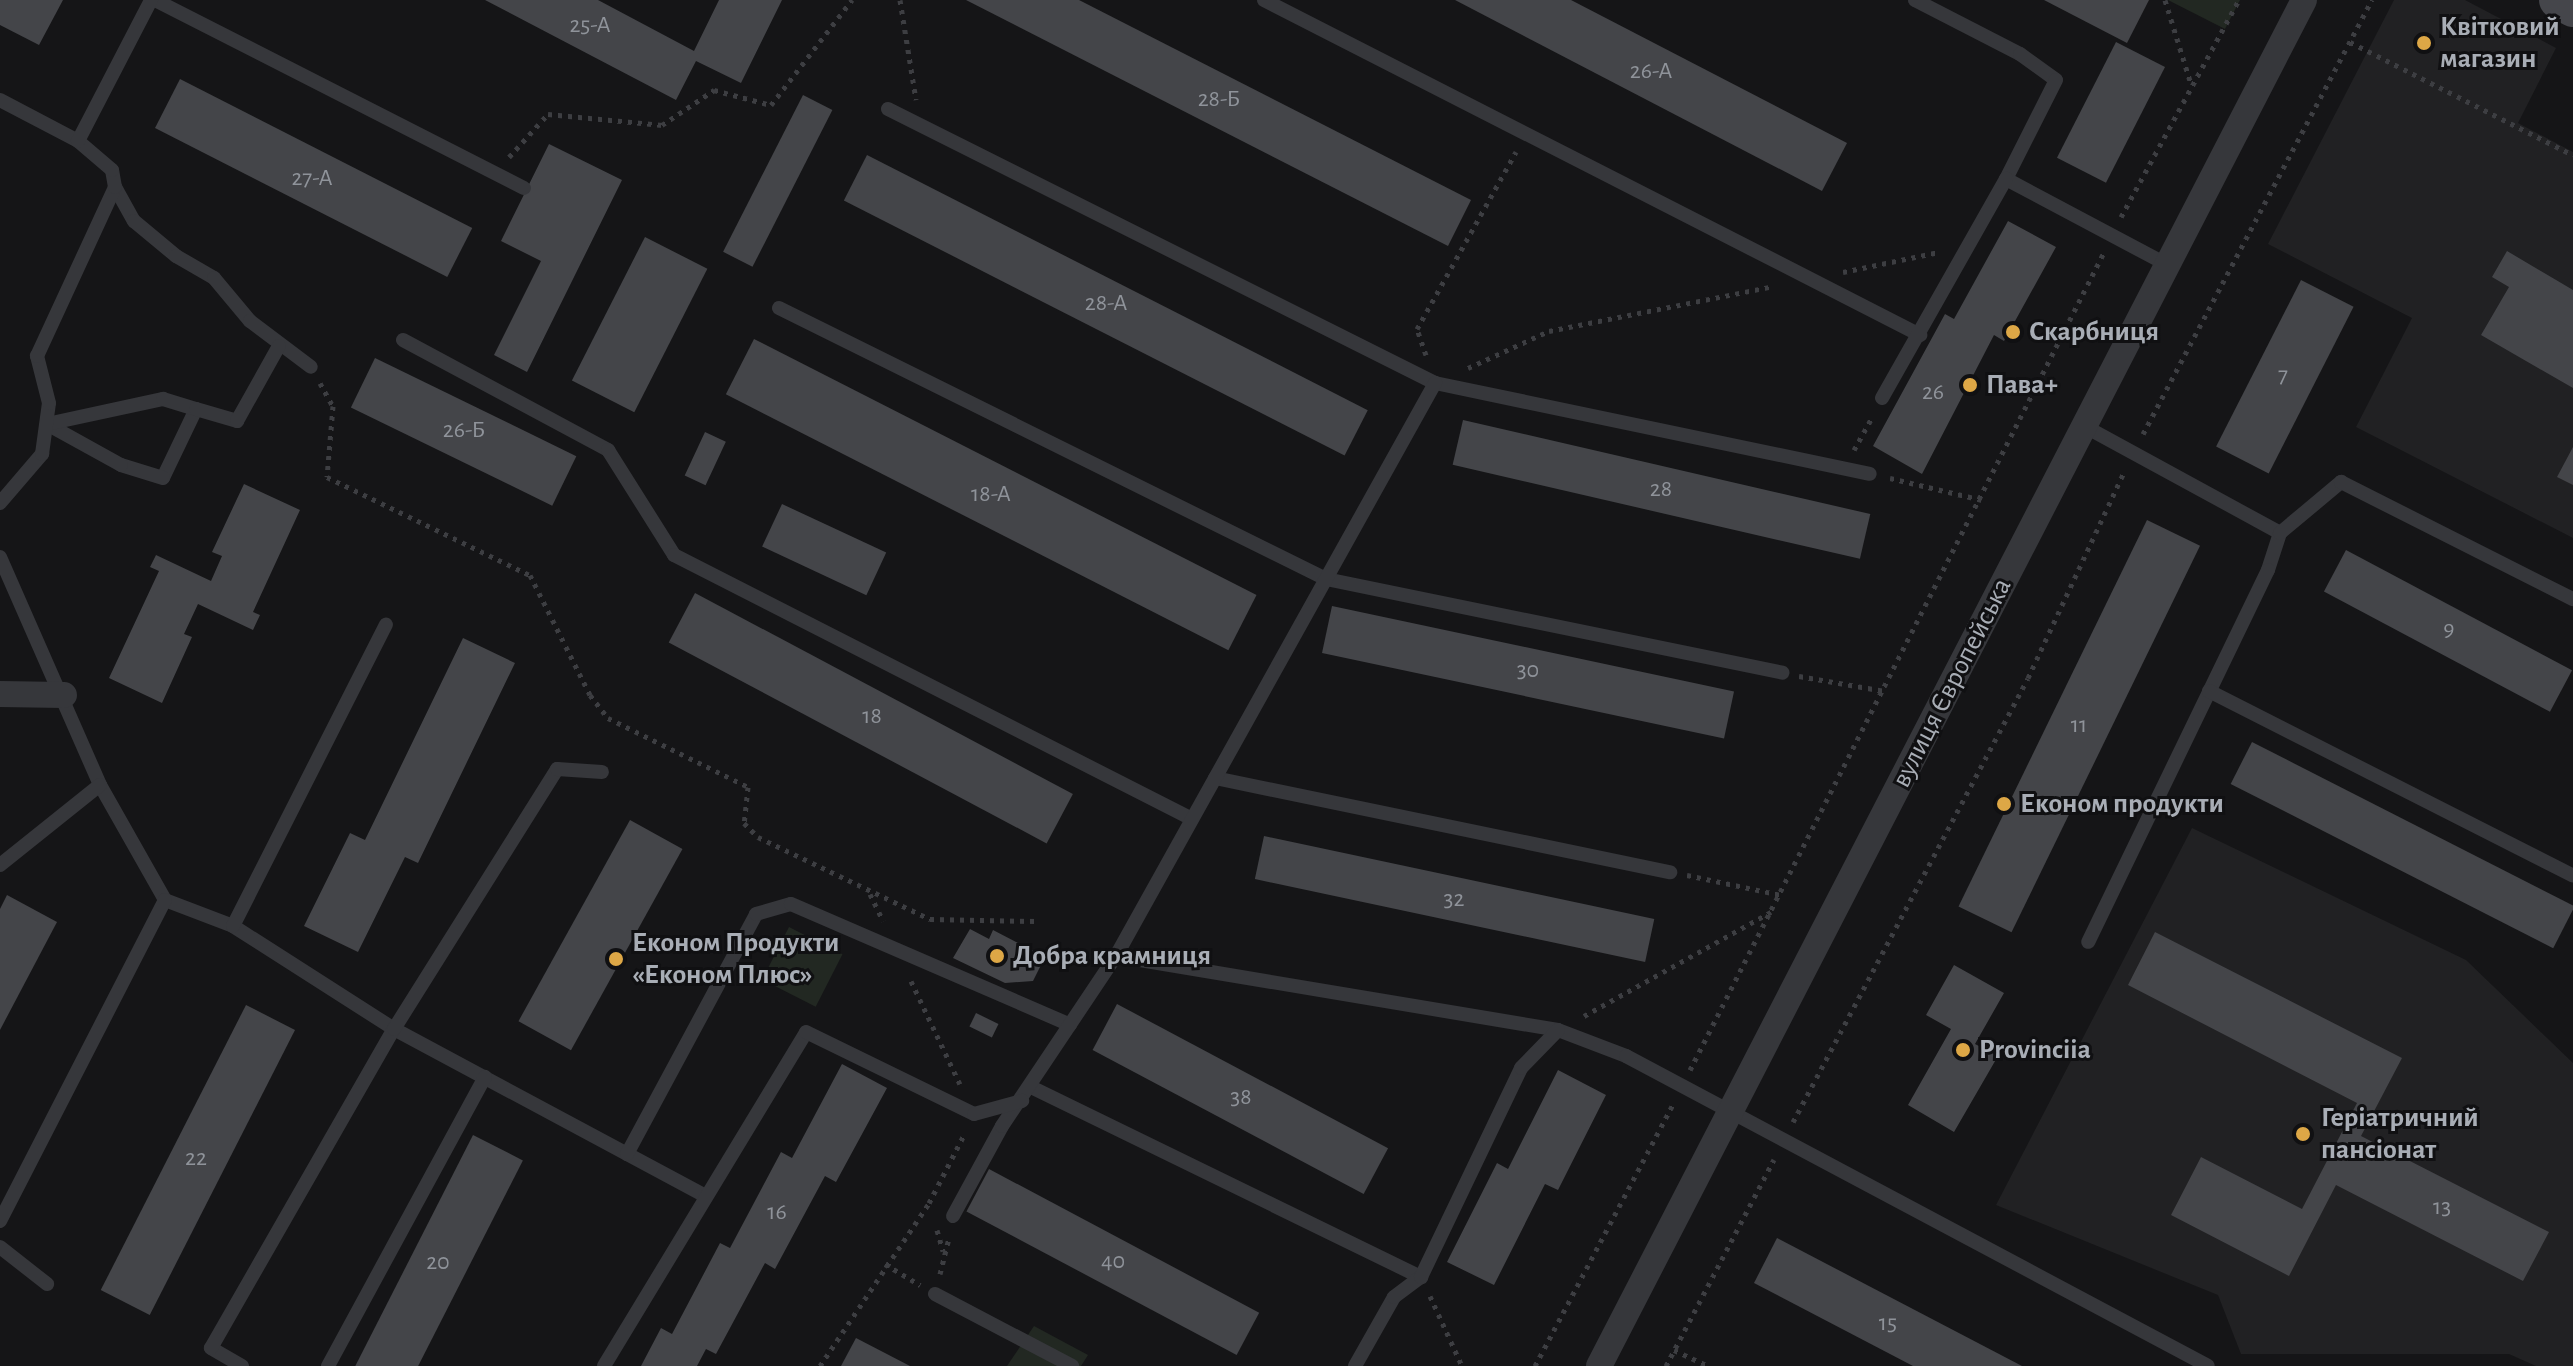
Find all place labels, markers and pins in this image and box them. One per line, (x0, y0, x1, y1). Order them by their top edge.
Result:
place label: Квітковий магазин (2440, 10, 2560, 76)
marker: Квітковий магазин (2415, 34, 2433, 52)
place label: Скарбниця (2029, 315, 2159, 349)
marker: Скарбниця (2004, 323, 2022, 341)
place label: Пава+ (1986, 368, 2058, 402)
marker: Пава+ (1961, 376, 1979, 394)
place label: Економ продукти (2020, 787, 2224, 821)
marker: Економ продукти (1995, 795, 2013, 813)
place label: Економ Продукти «Економ Плюс» (632, 926, 839, 992)
place label: Добра крамниця (1013, 939, 1211, 973)
marker: Добра крамниця (988, 947, 1006, 965)
marker: Економ Продукти «Економ Плюс» (607, 950, 625, 968)
place label: Provinciia (1979, 1033, 2091, 1067)
marker: Provinciia (1954, 1041, 1972, 1059)
place label: Геріатричний пансіонат (2321, 1101, 2479, 1167)
marker: Геріатричний пансіонат (2292, 1123, 2314, 1145)

